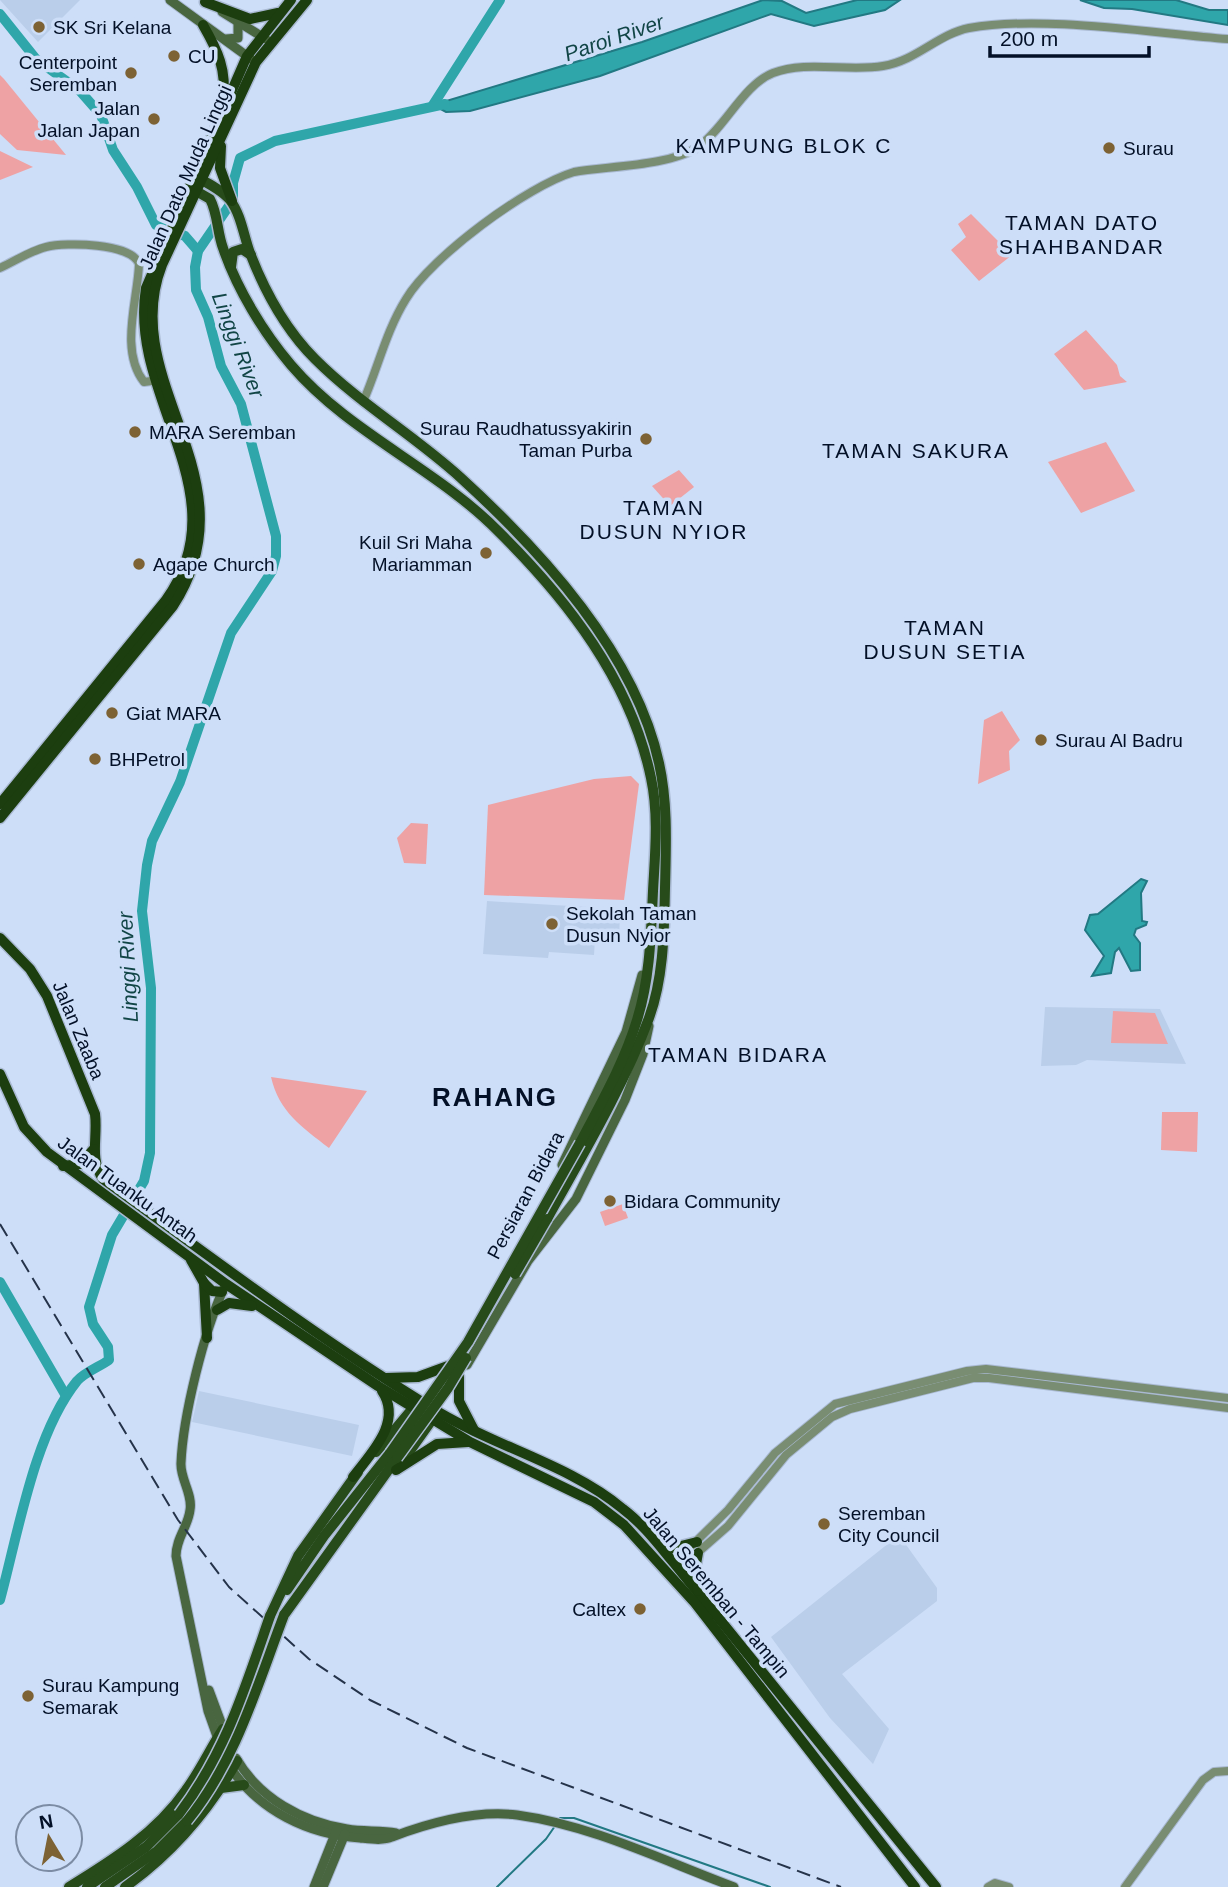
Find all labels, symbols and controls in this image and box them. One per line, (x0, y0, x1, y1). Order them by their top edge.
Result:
water label: Paroi River (561, 9, 668, 65)
scale bar (990, 14, 1149, 58)
place label: SK Sri Kelana (53, 17, 172, 38)
marker: SK Sri Kelana (31, 19, 47, 35)
text: 200 m (1000, 27, 1058, 50)
place label: CU (188, 46, 215, 67)
marker: CU (166, 48, 182, 64)
place label: Centerpoint Seremban (19, 52, 118, 95)
marker: Centerpoint Seremban (123, 65, 139, 81)
street label: Jalan Dato Muda Linggi (135, 82, 236, 273)
place label: Jalan Jalan Japan (38, 98, 140, 141)
marker: Jalan Jalan Japan (146, 111, 162, 127)
district label: KAMPUNG BLOK C (675, 134, 893, 157)
place label: Surau (1123, 138, 1174, 159)
marker: Surau (1101, 140, 1117, 156)
district label: TAMAN DATO SHAHBANDAR (999, 211, 1165, 258)
water label: Linggi River (208, 289, 269, 402)
place label: Surau Raudhatussyakirin Taman Purba (420, 418, 632, 461)
place label: MARA Seremban (149, 422, 296, 443)
marker: MARA Seremban (127, 424, 143, 440)
marker: Surau Raudhatussyakirin Taman Purba (638, 431, 654, 447)
district label: TAMAN SAKURA (822, 439, 1010, 462)
district label: TAMAN DUSUN NYIOR (579, 496, 749, 543)
place label: Kuil Sri Maha Mariamman (359, 532, 472, 575)
marker: Kuil Sri Maha Mariamman (478, 545, 494, 561)
place label: Agape Church (153, 554, 274, 575)
marker: Agape Church (131, 556, 147, 572)
district label: TAMAN DUSUN SETIA (863, 616, 1027, 663)
place label: Giat MARA (126, 703, 221, 724)
marker: Giat MARA (104, 705, 120, 721)
place label: Surau Al Badru (1055, 730, 1183, 751)
marker: Surau Al Badru (1033, 732, 1049, 748)
place label: BHPetrol (109, 749, 185, 770)
marker: BHPetrol (87, 751, 103, 767)
place label: Sekolah Taman Dusun Nyior (566, 903, 697, 946)
water label: Linggi River (113, 910, 142, 1023)
marker: Sekolah Taman Dusun Nyior (544, 916, 560, 932)
street label: Jalan Zaaba (48, 978, 109, 1083)
district label: TAMAN BIDARA (648, 1043, 828, 1066)
district label: RAHANG (432, 1082, 558, 1112)
street label: Persiaran Bidara (483, 1127, 568, 1263)
street label: Jalan Tuanku Antah (54, 1132, 201, 1247)
place label: Bidara Community (624, 1191, 781, 1212)
marker: Bidara Community (602, 1193, 618, 1209)
street label: Jalan Seremban - Tampin (639, 1503, 794, 1682)
place label: Seremban City Council (838, 1503, 939, 1546)
marker: Seremban City Council (816, 1516, 832, 1532)
place label: Caltex (572, 1599, 626, 1620)
marker: Caltex (632, 1601, 648, 1617)
place label: Surau Kampung Semarak (42, 1675, 179, 1718)
marker: Surau Kampung Semarak (20, 1688, 36, 1704)
north arrow (14, 1803, 84, 1873)
text: N (38, 1810, 55, 1833)

